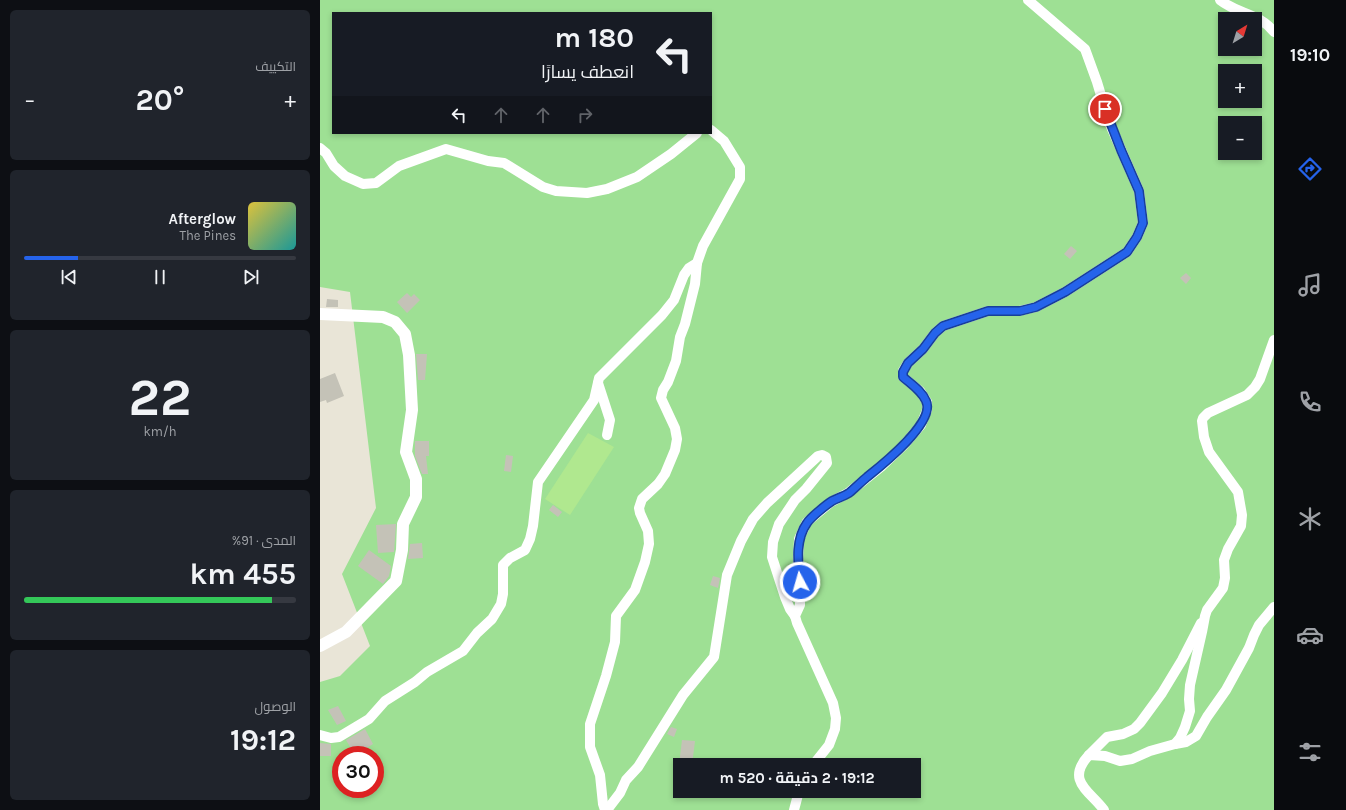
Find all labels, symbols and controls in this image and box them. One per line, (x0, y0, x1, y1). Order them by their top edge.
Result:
north arrow (1218, 12, 1262, 56)
map controls (1218, 12, 1262, 160)
text: 180 m (555, 21, 634, 54)
icon: left (648, 28, 700, 80)
text: 19:10 (1290, 44, 1330, 66)
text: التكييف (255, 59, 296, 74)
text: انعطف يسارًا (541, 61, 634, 83)
button: + (1218, 64, 1262, 108)
text: 20° (136, 82, 184, 118)
text: − (24, 87, 36, 113)
text: + (284, 87, 296, 113)
pin (1088, 92, 1122, 126)
icon: arrive (1094, 98, 1116, 120)
icon: left (448, 104, 470, 126)
icon: ahead (490, 104, 512, 126)
icon: ahead (532, 104, 554, 126)
icon: right (574, 104, 596, 126)
button: − (1218, 116, 1262, 160)
icon: directions (1296, 155, 1324, 183)
text: Afterglow (168, 210, 236, 228)
text: The Pines (179, 228, 236, 243)
icon: previous (58, 266, 80, 288)
icon: pause (149, 266, 171, 288)
icon: next (240, 266, 262, 288)
icon: music (1296, 271, 1324, 299)
text: 22 (129, 367, 191, 428)
icon: phone (1296, 388, 1324, 416)
text: km/h (144, 424, 176, 439)
icon: climate (1296, 505, 1324, 533)
text: المدى · 91% (232, 533, 296, 548)
text: 455 km (189, 556, 296, 592)
position arrow (779, 561, 821, 603)
icon: car (1296, 621, 1324, 649)
text: الوصول (255, 699, 296, 714)
text: 19:12 (230, 722, 296, 758)
icon: filters (1296, 738, 1324, 766)
speed limit sign: 30 (332, 746, 384, 798)
text: 19:12 · 2 دقيقة · 520 m (719, 769, 875, 787)

